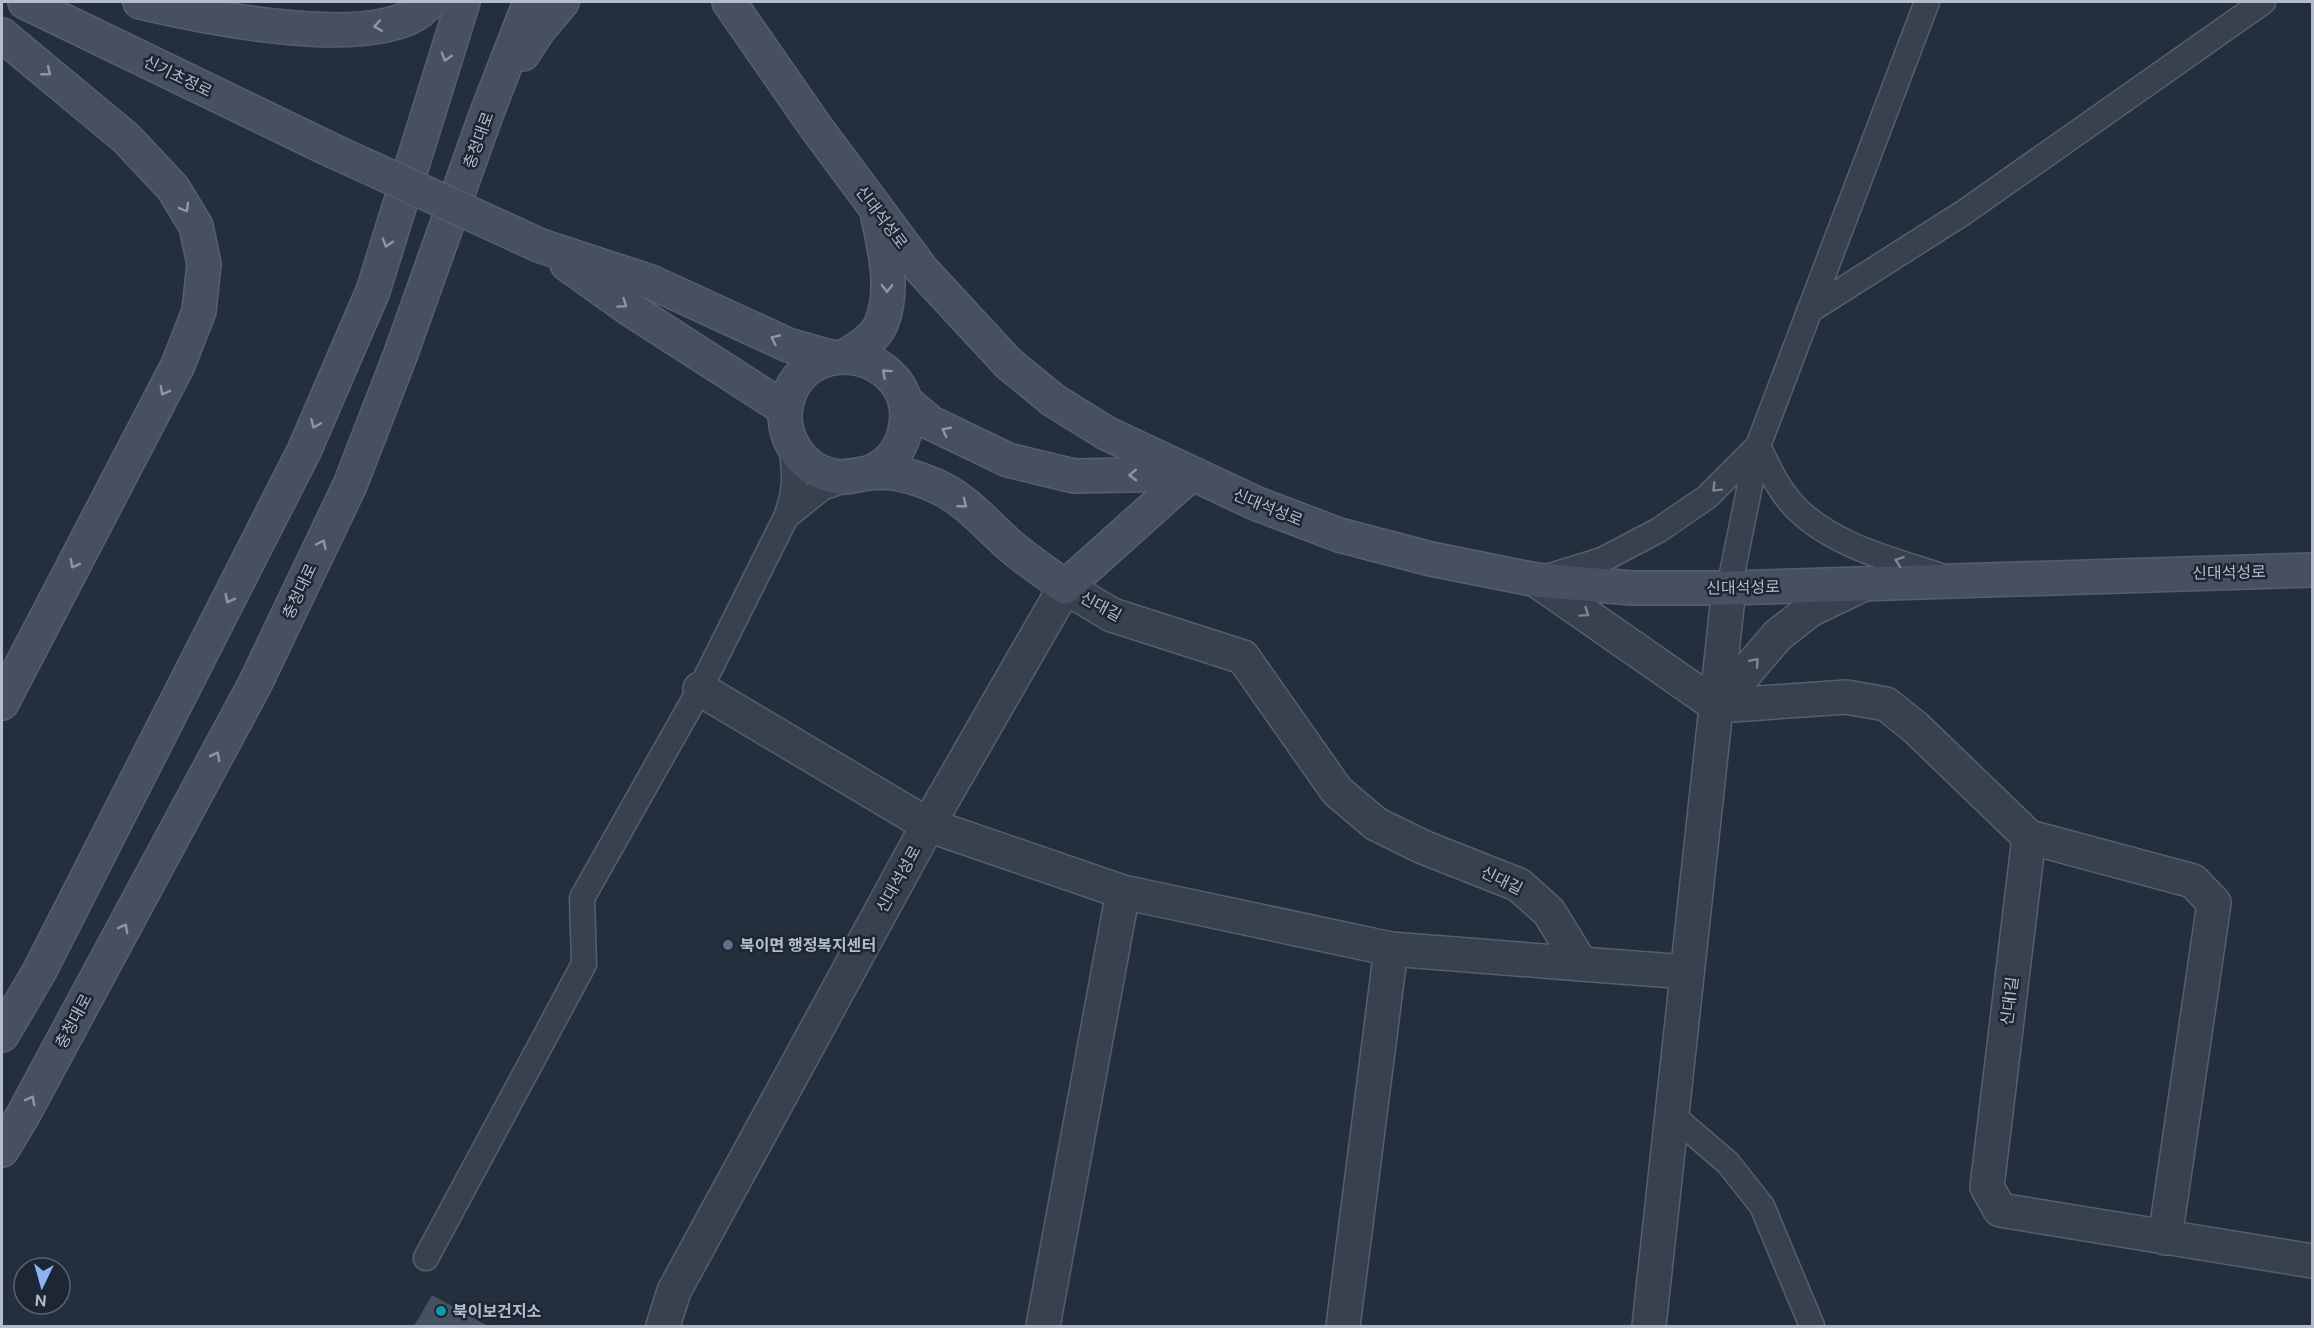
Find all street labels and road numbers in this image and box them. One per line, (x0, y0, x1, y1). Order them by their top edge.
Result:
street label: 신기초정로 (140, 51, 216, 102)
street label: 충청대로 (459, 109, 498, 171)
street label: 신대석성로 (851, 182, 912, 253)
street label: 신대석성로 (1230, 484, 1306, 531)
street label: 충청대로 (277, 560, 322, 622)
street label: 신대석성로 (2192, 561, 2266, 584)
street label: 신대석성로 (1706, 576, 1780, 599)
street label: 신대길 (1076, 587, 1125, 626)
street label: 신대석성로 (871, 842, 926, 917)
street label: 신대길 (1477, 861, 1526, 900)
street label: 신대1길 (1996, 975, 2023, 1027)
street label: 충청대로 (50, 990, 97, 1052)

